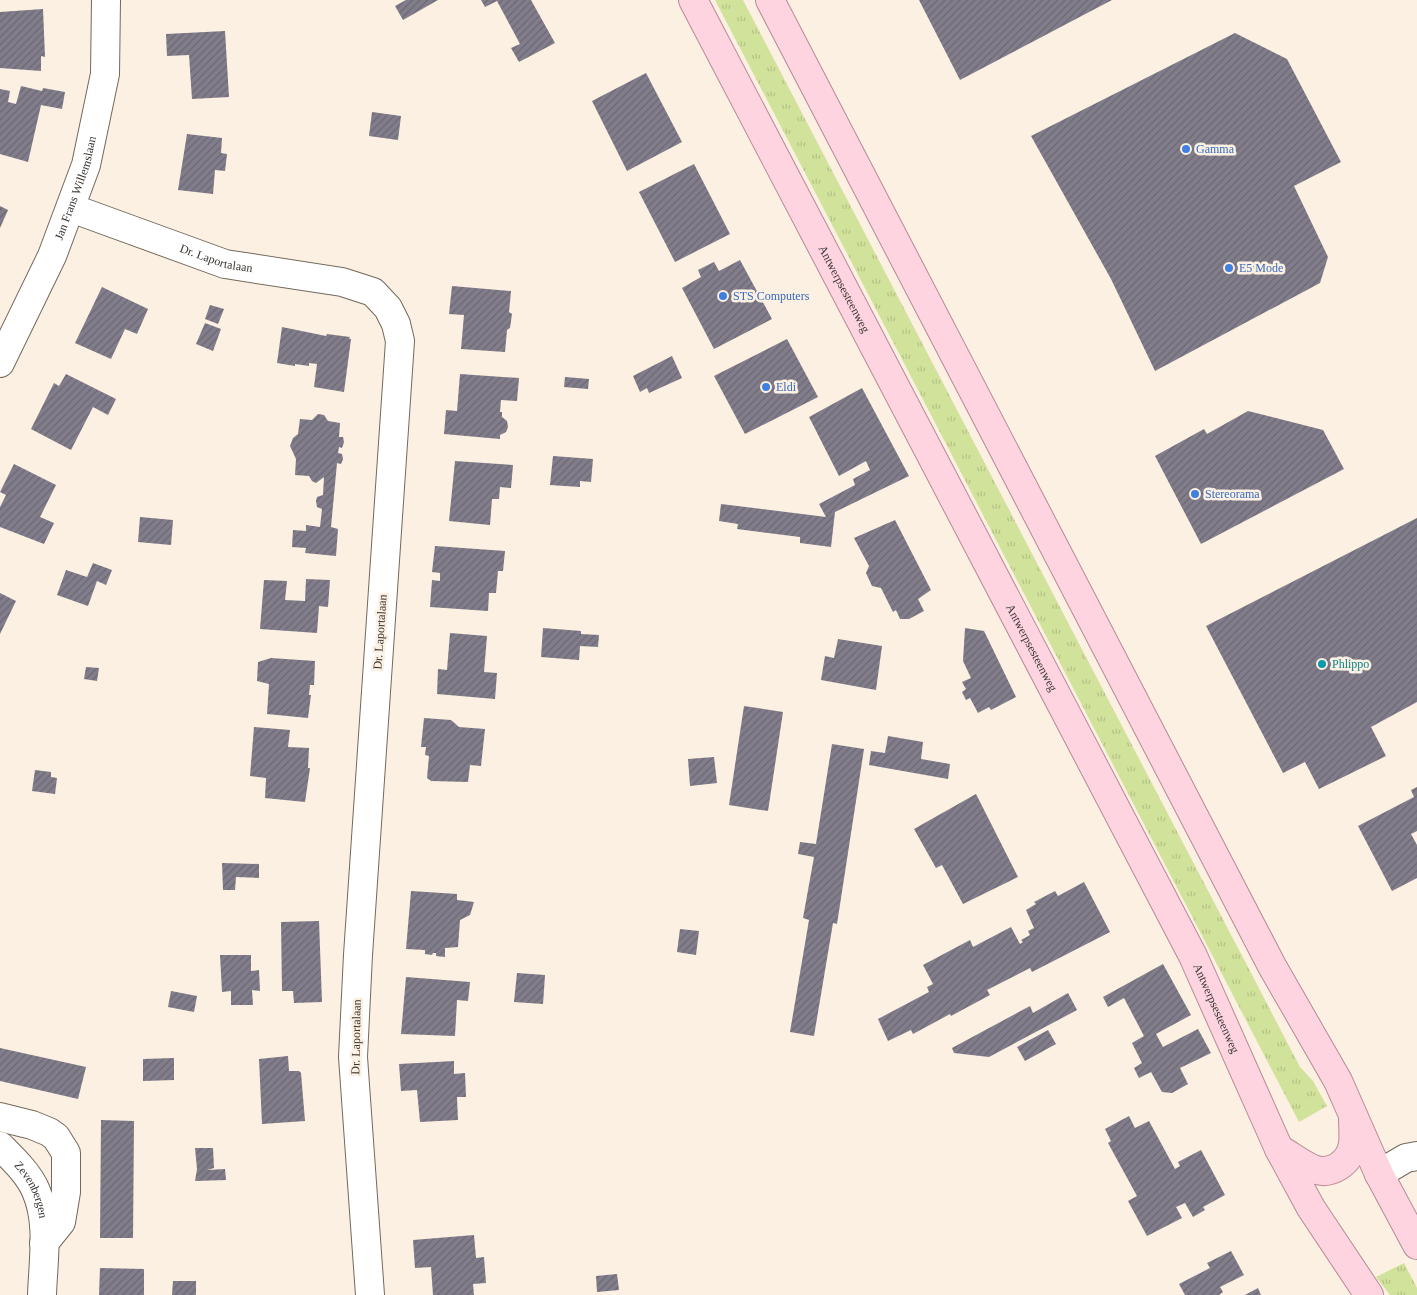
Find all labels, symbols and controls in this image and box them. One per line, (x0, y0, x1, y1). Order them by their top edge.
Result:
street label: Jan Frans Willemslaan (52, 135, 99, 242)
place label: Gamma (1196, 142, 1235, 156)
marker: Gamma (1180, 143, 1192, 155)
street label: Dr. Laportalaan (178, 241, 254, 275)
street label: Antwerpsesteenweg (815, 243, 873, 335)
place label: E5 Mode (1239, 261, 1283, 275)
marker: E5 Mode (1223, 262, 1235, 274)
place label: STS Computers (733, 289, 810, 303)
marker: STS Computers (717, 290, 729, 302)
place label: Eldi (776, 380, 797, 394)
marker: Eldi (760, 381, 772, 393)
place label: Stereorama (1205, 487, 1260, 501)
marker: Stereorama (1189, 488, 1201, 500)
street label: Dr. Laportalaan (370, 594, 390, 670)
street label: Antwerpsesteenweg (1003, 602, 1060, 694)
place label: Phlippo (1332, 657, 1369, 671)
marker: Phlippo (1316, 658, 1328, 670)
street label: Antwerpsesteenweg (1190, 961, 1242, 1055)
street label: Dr. Laportalaan (348, 999, 364, 1075)
street label: Zevenbergen (11, 1158, 50, 1219)

